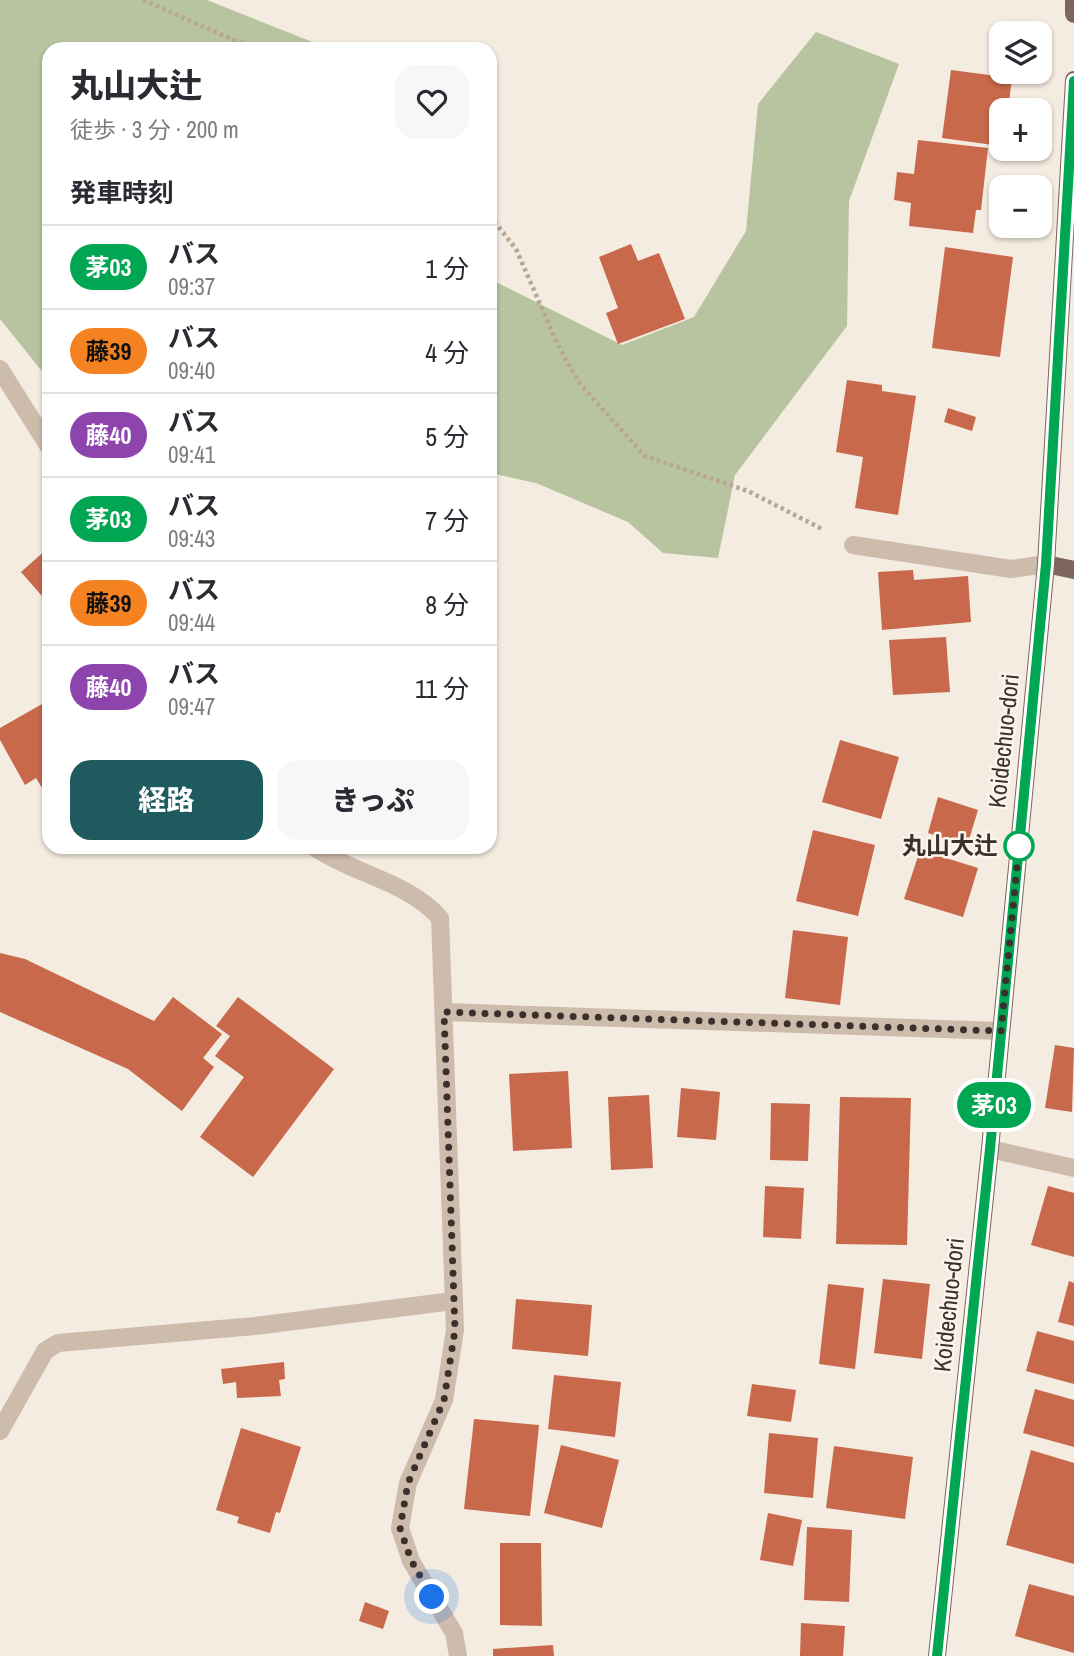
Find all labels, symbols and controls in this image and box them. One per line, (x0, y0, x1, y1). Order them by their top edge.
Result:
map controls (989, 21, 1052, 238)
button: layers (989, 21, 1052, 84)
text: 丸山大辻 (70, 63, 202, 107)
button: heart (395, 65, 469, 139)
button: + (989, 98, 1052, 161)
text: 徒歩 · 3 分 · 200 m (70, 114, 239, 145)
text: 発車時刻 (70, 175, 174, 210)
button: − (989, 175, 1052, 238)
text: バス (168, 236, 220, 271)
text: 茅03 (86, 251, 131, 283)
text: 1 分 (425, 251, 469, 286)
text: 09:37 (168, 271, 215, 302)
text: バス (168, 320, 220, 355)
text: 藤39 (86, 335, 131, 367)
text: 4 分 (425, 335, 469, 370)
text: 09:40 (168, 355, 215, 386)
text: バス (168, 404, 220, 439)
text: 藤40 (86, 419, 131, 451)
text: 5 分 (425, 419, 469, 454)
text: 09:41 (168, 439, 215, 470)
text: バス (168, 488, 220, 523)
text: 茅03 (86, 503, 131, 535)
text: 7 分 (425, 503, 469, 538)
text: 09:43 (168, 523, 215, 554)
text: バス (168, 572, 220, 607)
text: 藤39 (86, 587, 131, 619)
text: 8 分 (425, 587, 469, 622)
text: 09:44 (168, 607, 215, 638)
text: バス (168, 656, 220, 691)
text: 藤40 (86, 671, 131, 703)
text: 11 分 (415, 671, 469, 706)
street label: Koidechuo-dori (980, 672, 1026, 809)
text: 09:47 (168, 691, 215, 722)
button: 経路 (70, 760, 263, 840)
button: きっぷ (277, 760, 469, 840)
place label: 丸山大辻 (902, 829, 998, 861)
marker: 丸山大辻 (1004, 831, 1034, 861)
line badge: 茅03 (954, 1082, 1034, 1128)
text: 茅03 (971, 1089, 1017, 1121)
street label: Koidechuo-dori (925, 1236, 971, 1373)
your location (414, 1579, 449, 1614)

